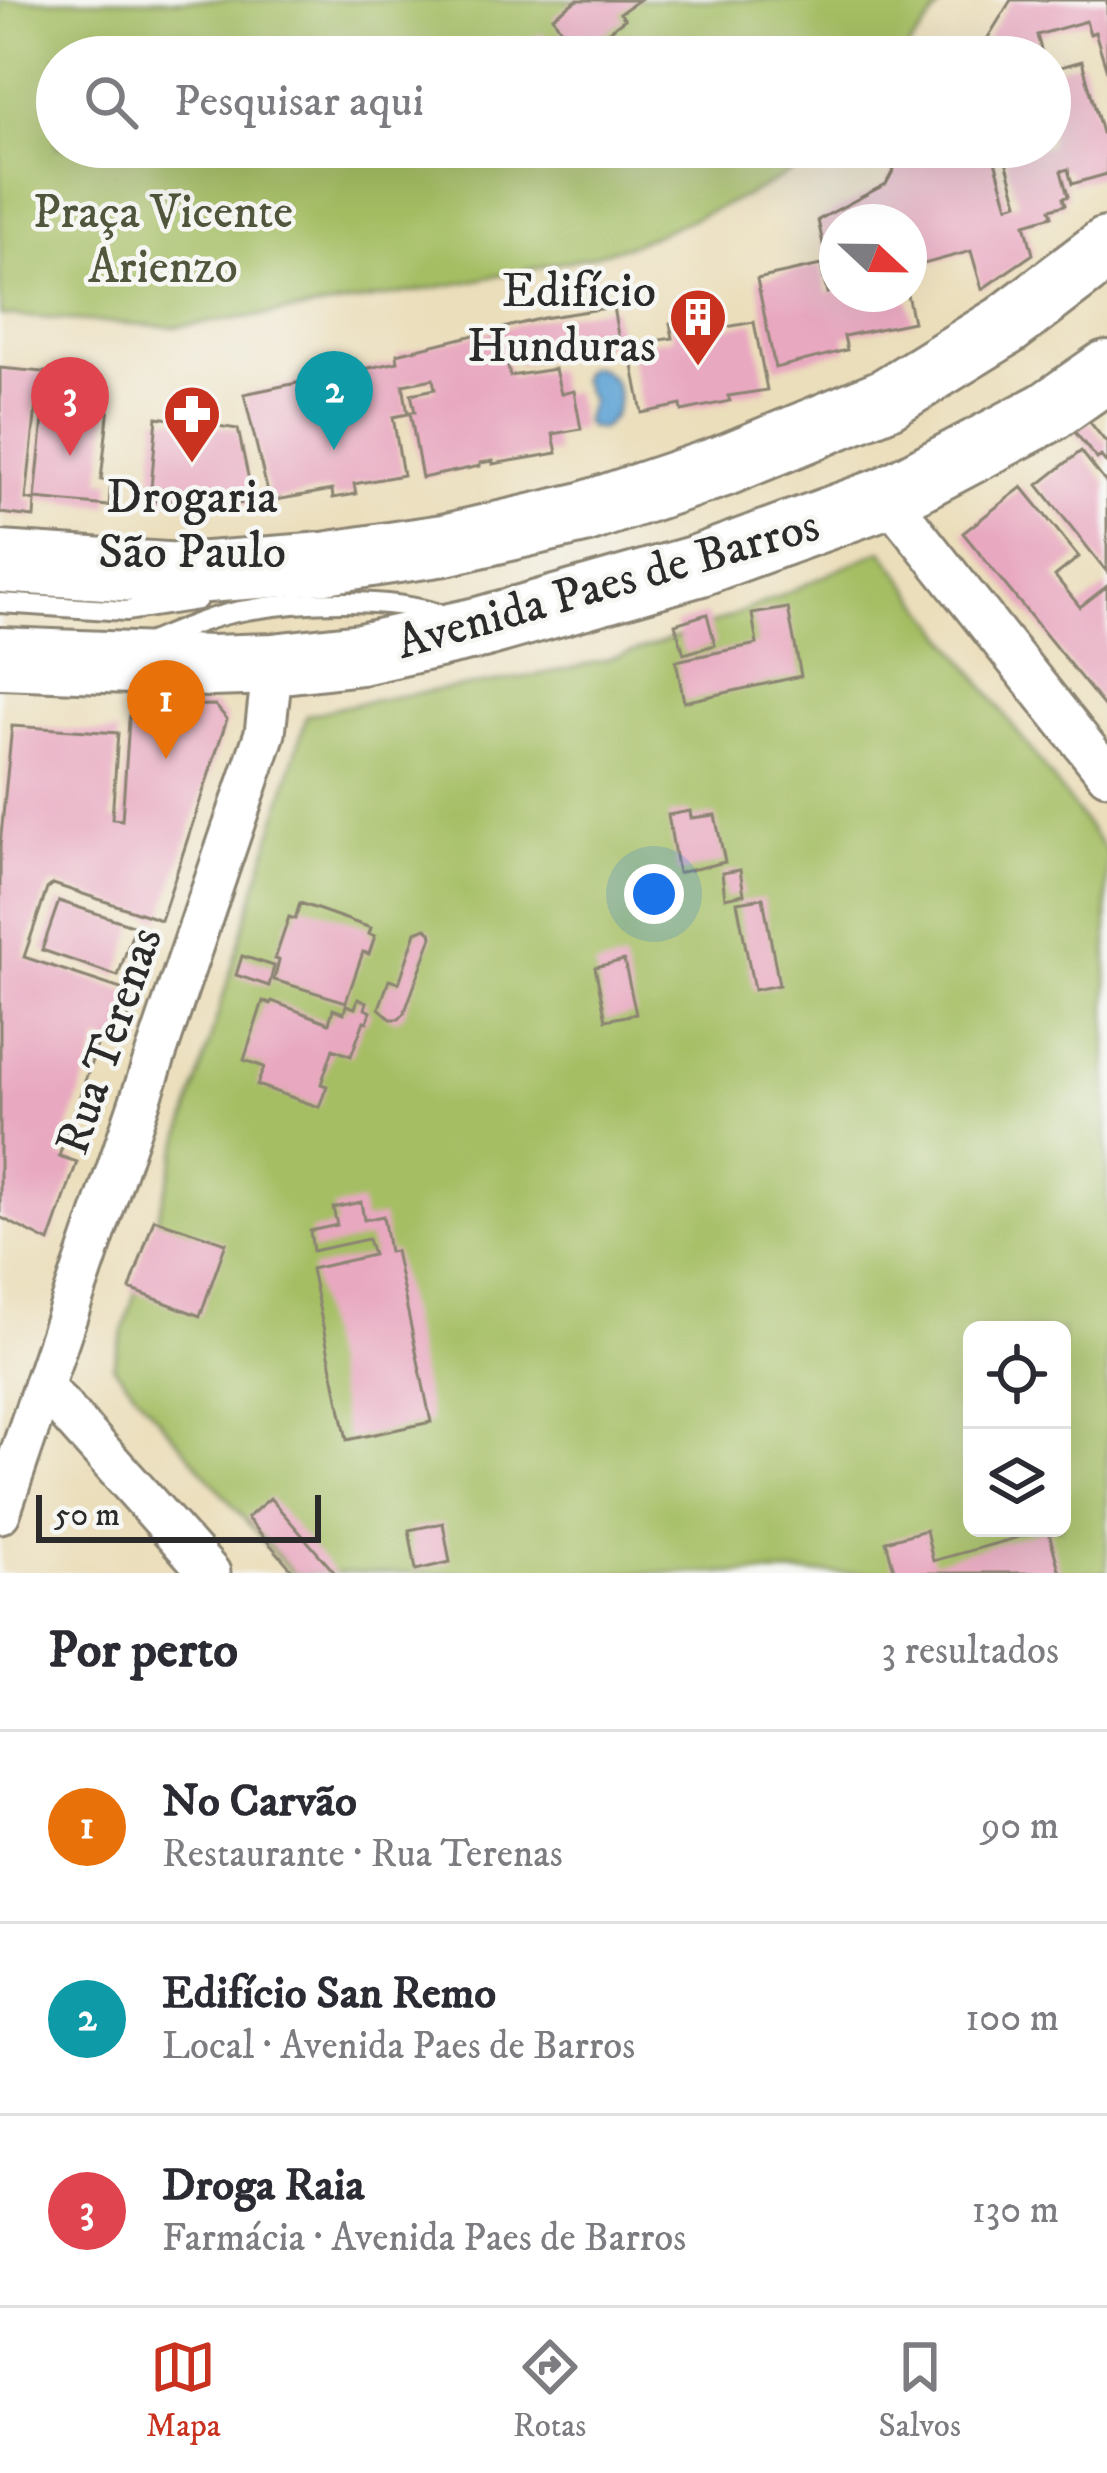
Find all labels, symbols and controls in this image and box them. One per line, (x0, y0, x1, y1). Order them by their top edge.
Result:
search box (36, 36, 1071, 168)
icon: search (78, 69, 144, 135)
text: Pesquisar aqui (174, 74, 424, 130)
park label: Praça Vicente Arienzo (33, 183, 293, 298)
north arrow (819, 204, 927, 312)
place label: Edifício Hunduras (467, 262, 656, 377)
building icon: Edifício Hunduras (667, 286, 729, 368)
pin: 2 (295, 351, 373, 450)
pin: 3 (31, 357, 109, 456)
pharmacy icon: Drogaria São Paulo (161, 383, 223, 465)
place label: Drogaria São Paulo (98, 468, 286, 583)
street label: Avenida Paes de Barros (390, 496, 826, 674)
pin: 1 (127, 660, 205, 759)
your location (624, 864, 684, 924)
street label: Rua Terenas (43, 919, 177, 1162)
map controls (963, 1321, 1071, 1537)
button: locate (963, 1321, 1071, 1429)
button: layers (963, 1429, 1071, 1537)
scale bar (36, 1489, 321, 1542)
text: 50 m (54, 1495, 120, 1536)
text: Por perto (48, 1619, 238, 1683)
text: 3 resultados (882, 1627, 1059, 1676)
text: No Carvão (162, 1774, 357, 1830)
text: 1 (80, 1802, 94, 1851)
text: 90 m (981, 1802, 1059, 1851)
text: Restaurante · Rua Terenas (162, 1830, 563, 1879)
text: Edifício San Remo (162, 1966, 496, 2022)
text: 2 (77, 1994, 97, 2043)
text: 100 m (965, 1994, 1059, 2043)
text: Local · Avenida Paes de Barros (162, 2022, 635, 2071)
text: Droga Raia (162, 2158, 365, 2214)
text: 3 (80, 2186, 94, 2235)
text: 130 m (971, 2186, 1059, 2235)
text: Farmácia · Avenida Paes de Barros (162, 2214, 686, 2263)
tab: Mapa (146, 2334, 221, 2447)
tab: Rotas (513, 2334, 586, 2447)
tab: Salvos (879, 2334, 961, 2447)

